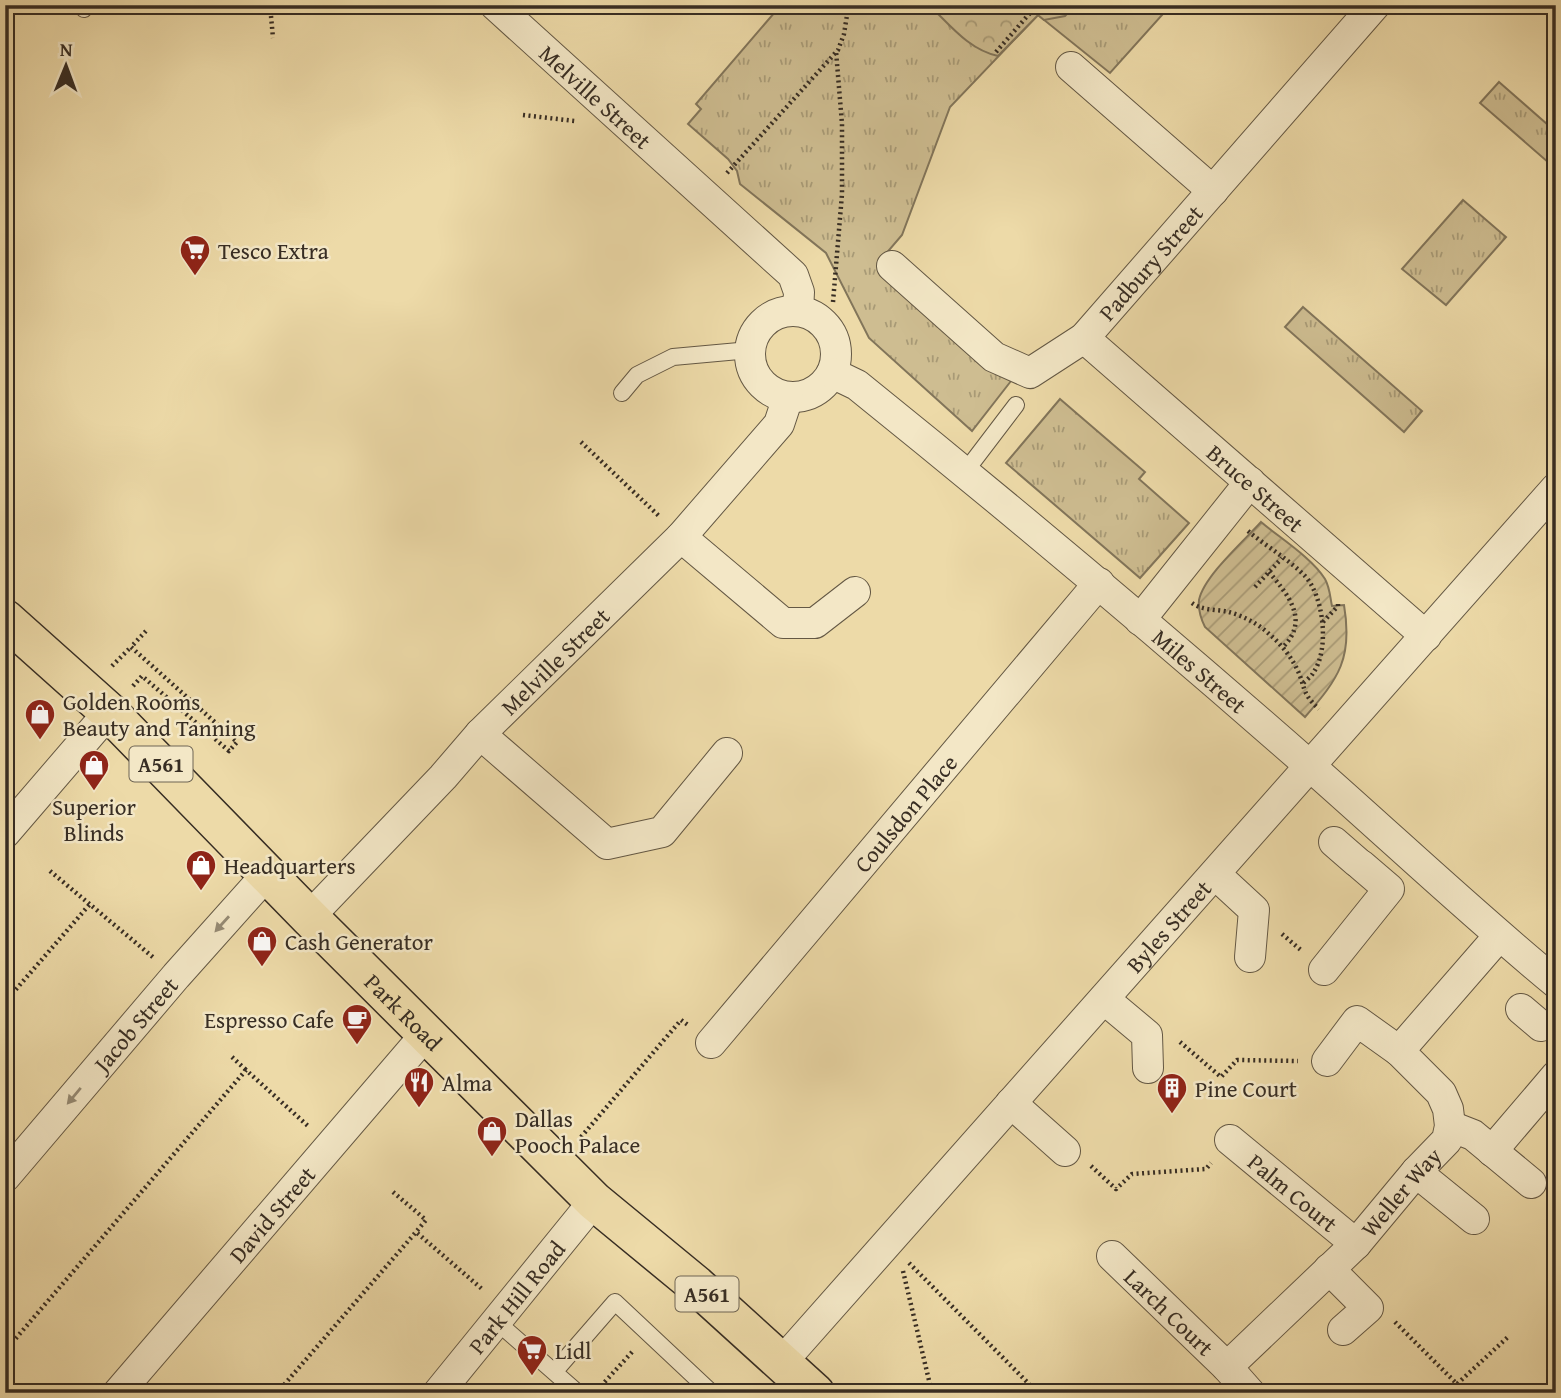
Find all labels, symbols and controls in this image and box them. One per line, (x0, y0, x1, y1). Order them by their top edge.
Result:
north arrow (32, 32, 102, 102)
text: N (60, 35, 73, 63)
street label: Melville Street (532, 37, 659, 156)
street label: Padbury Street (1090, 197, 1210, 327)
supermarket icon: Tesco Extra (178, 233, 212, 277)
place label: Tesco Extra (218, 234, 329, 267)
street label: Bruce Street (1200, 436, 1312, 539)
street label: Melville Street (493, 600, 617, 722)
street label: Miles Street (1146, 620, 1254, 720)
place label: Golden Rooms Beauty and Tanning (63, 685, 256, 744)
shop icon: Golden Rooms Beauty and Tanning (23, 697, 57, 741)
road number: A561 (130, 746, 192, 782)
street label: Coulsdon Place (846, 747, 964, 879)
shop icon: Superior Blinds (77, 748, 111, 792)
place label: Superior Blinds (52, 790, 137, 849)
shop icon: Headquarters (184, 848, 218, 892)
place label: Headquarters (224, 849, 356, 882)
street label: Byles Street (1118, 872, 1218, 980)
one-way arrow (215, 915, 231, 932)
shop icon: Cash Generator (245, 924, 279, 968)
place label: Cash Generator (285, 925, 434, 958)
street label: Park Road (358, 965, 451, 1058)
street label: Jacob Street (83, 969, 185, 1081)
cafe icon: Espresso Cafe (340, 1002, 374, 1046)
place label: Espresso Cafe (204, 1003, 334, 1036)
restaurant icon: Alma (402, 1065, 436, 1109)
place label: Alma (442, 1066, 492, 1099)
building icon: Pine Court (1155, 1071, 1189, 1115)
place label: Pine Court (1195, 1072, 1297, 1105)
one-way arrow (67, 1088, 82, 1105)
place label: Dallas Pooch Palace (515, 1102, 640, 1161)
shop icon: Dallas Pooch Palace (475, 1114, 509, 1158)
street label: Weller Way (1353, 1139, 1449, 1244)
street label: Palm Court (1241, 1145, 1345, 1239)
street label: David Street (221, 1158, 323, 1269)
street label: Park Hill Road (460, 1232, 573, 1360)
street label: Larch Court (1117, 1260, 1222, 1363)
road number: A561 (676, 1276, 738, 1312)
supermarket icon: Lidl (515, 1333, 549, 1377)
place label: Lidl (555, 1334, 591, 1367)

